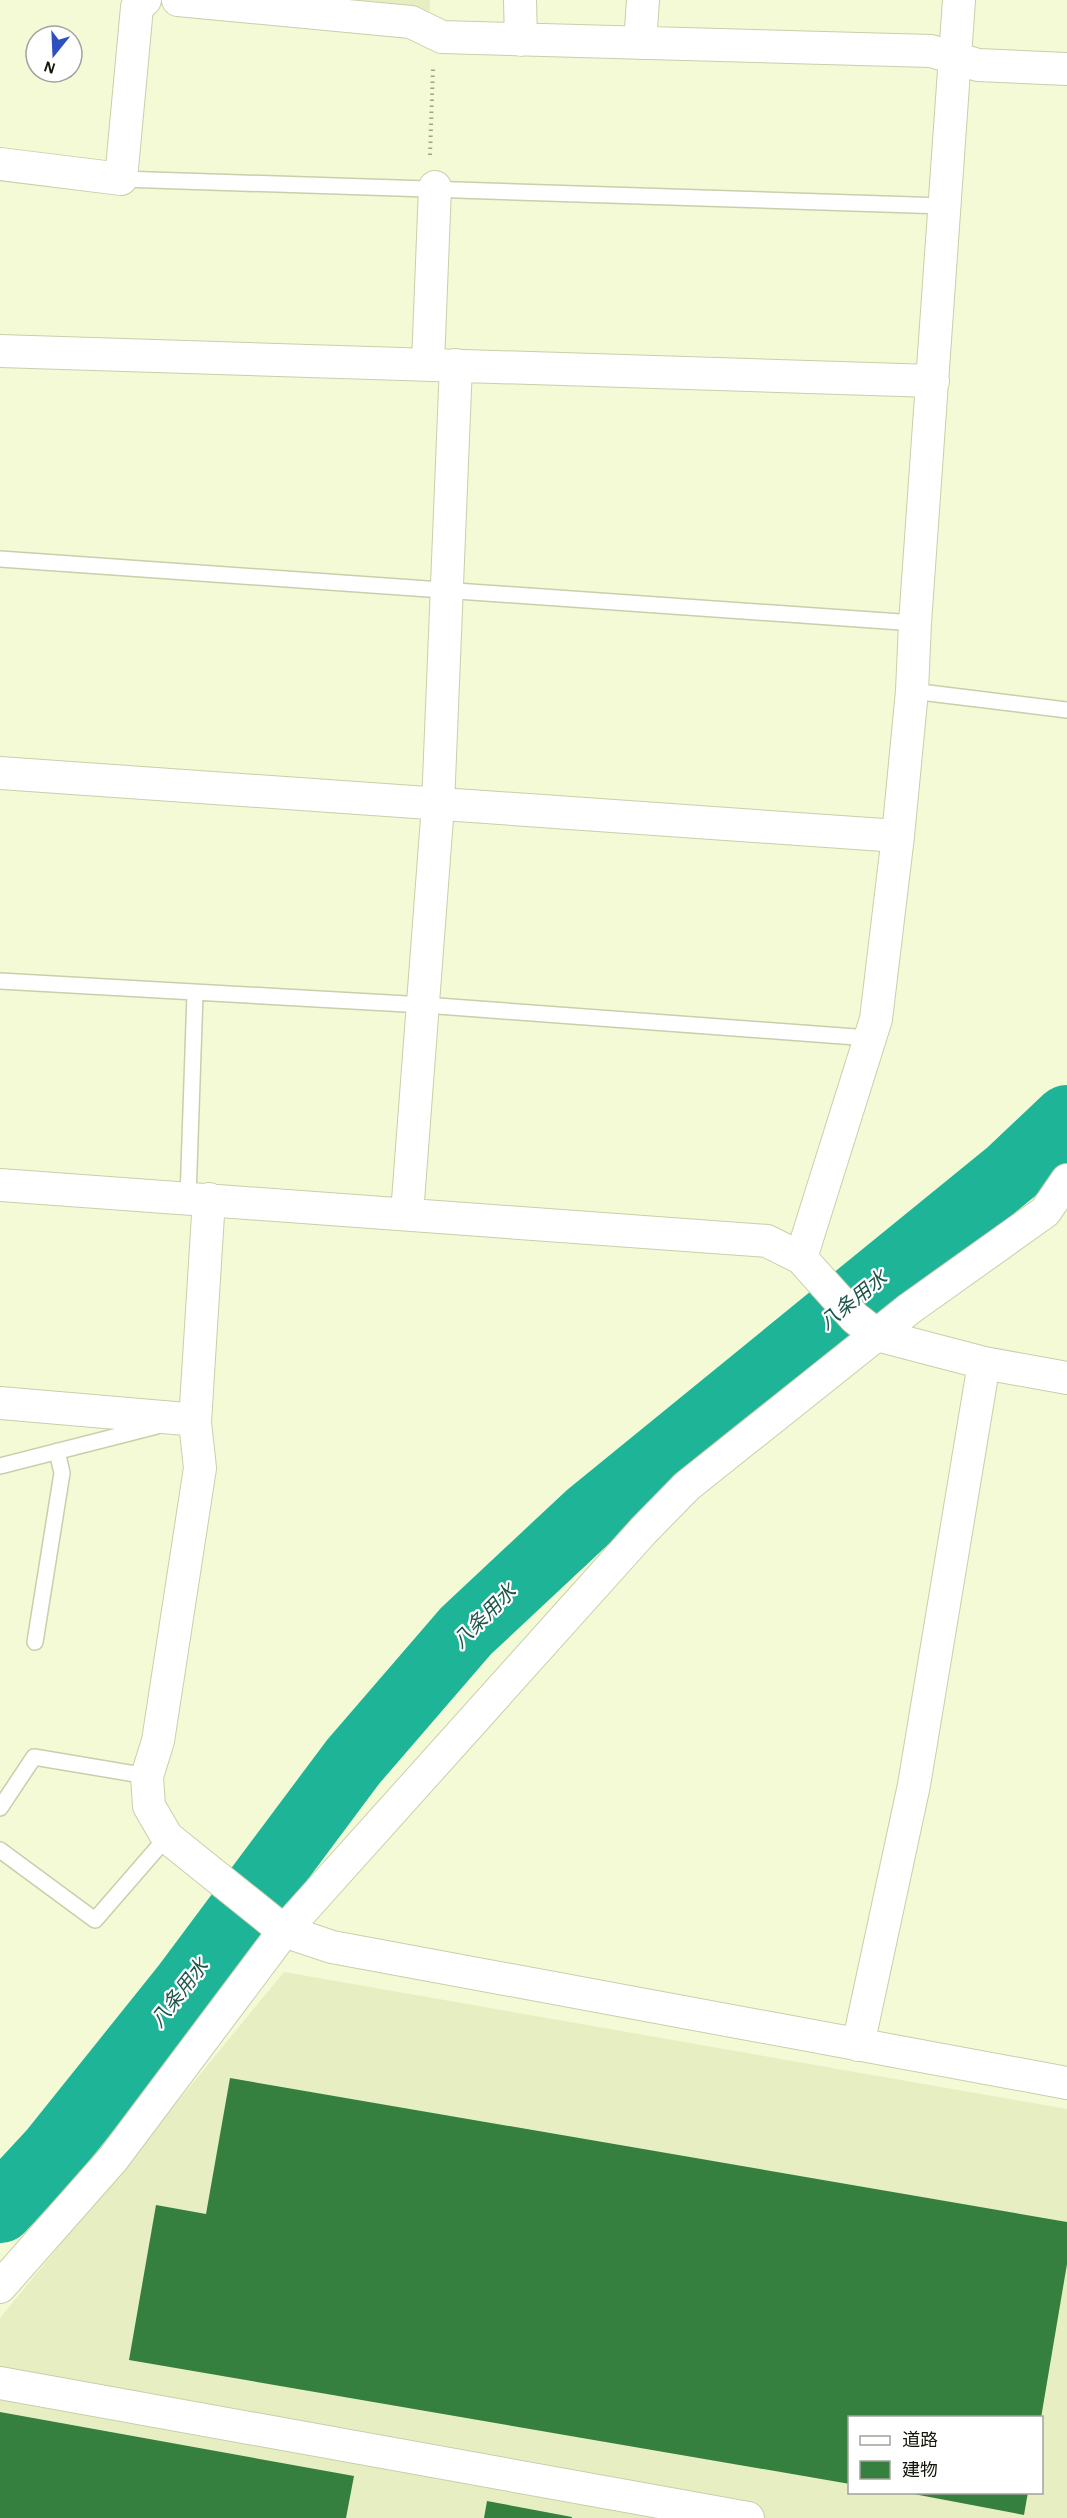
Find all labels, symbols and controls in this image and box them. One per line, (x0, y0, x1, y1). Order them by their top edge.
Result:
north arrow (24, 24, 84, 84)
text: N (42, 58, 57, 77)
water label: 八条用水 (816, 1266, 893, 1334)
water label: 八条用水 (449, 1579, 521, 1652)
water label: 八条用水 (146, 1954, 214, 2031)
legend (848, 2416, 1043, 2494)
text: 道路 (902, 2430, 938, 2450)
text: 建物 (902, 2460, 938, 2480)

